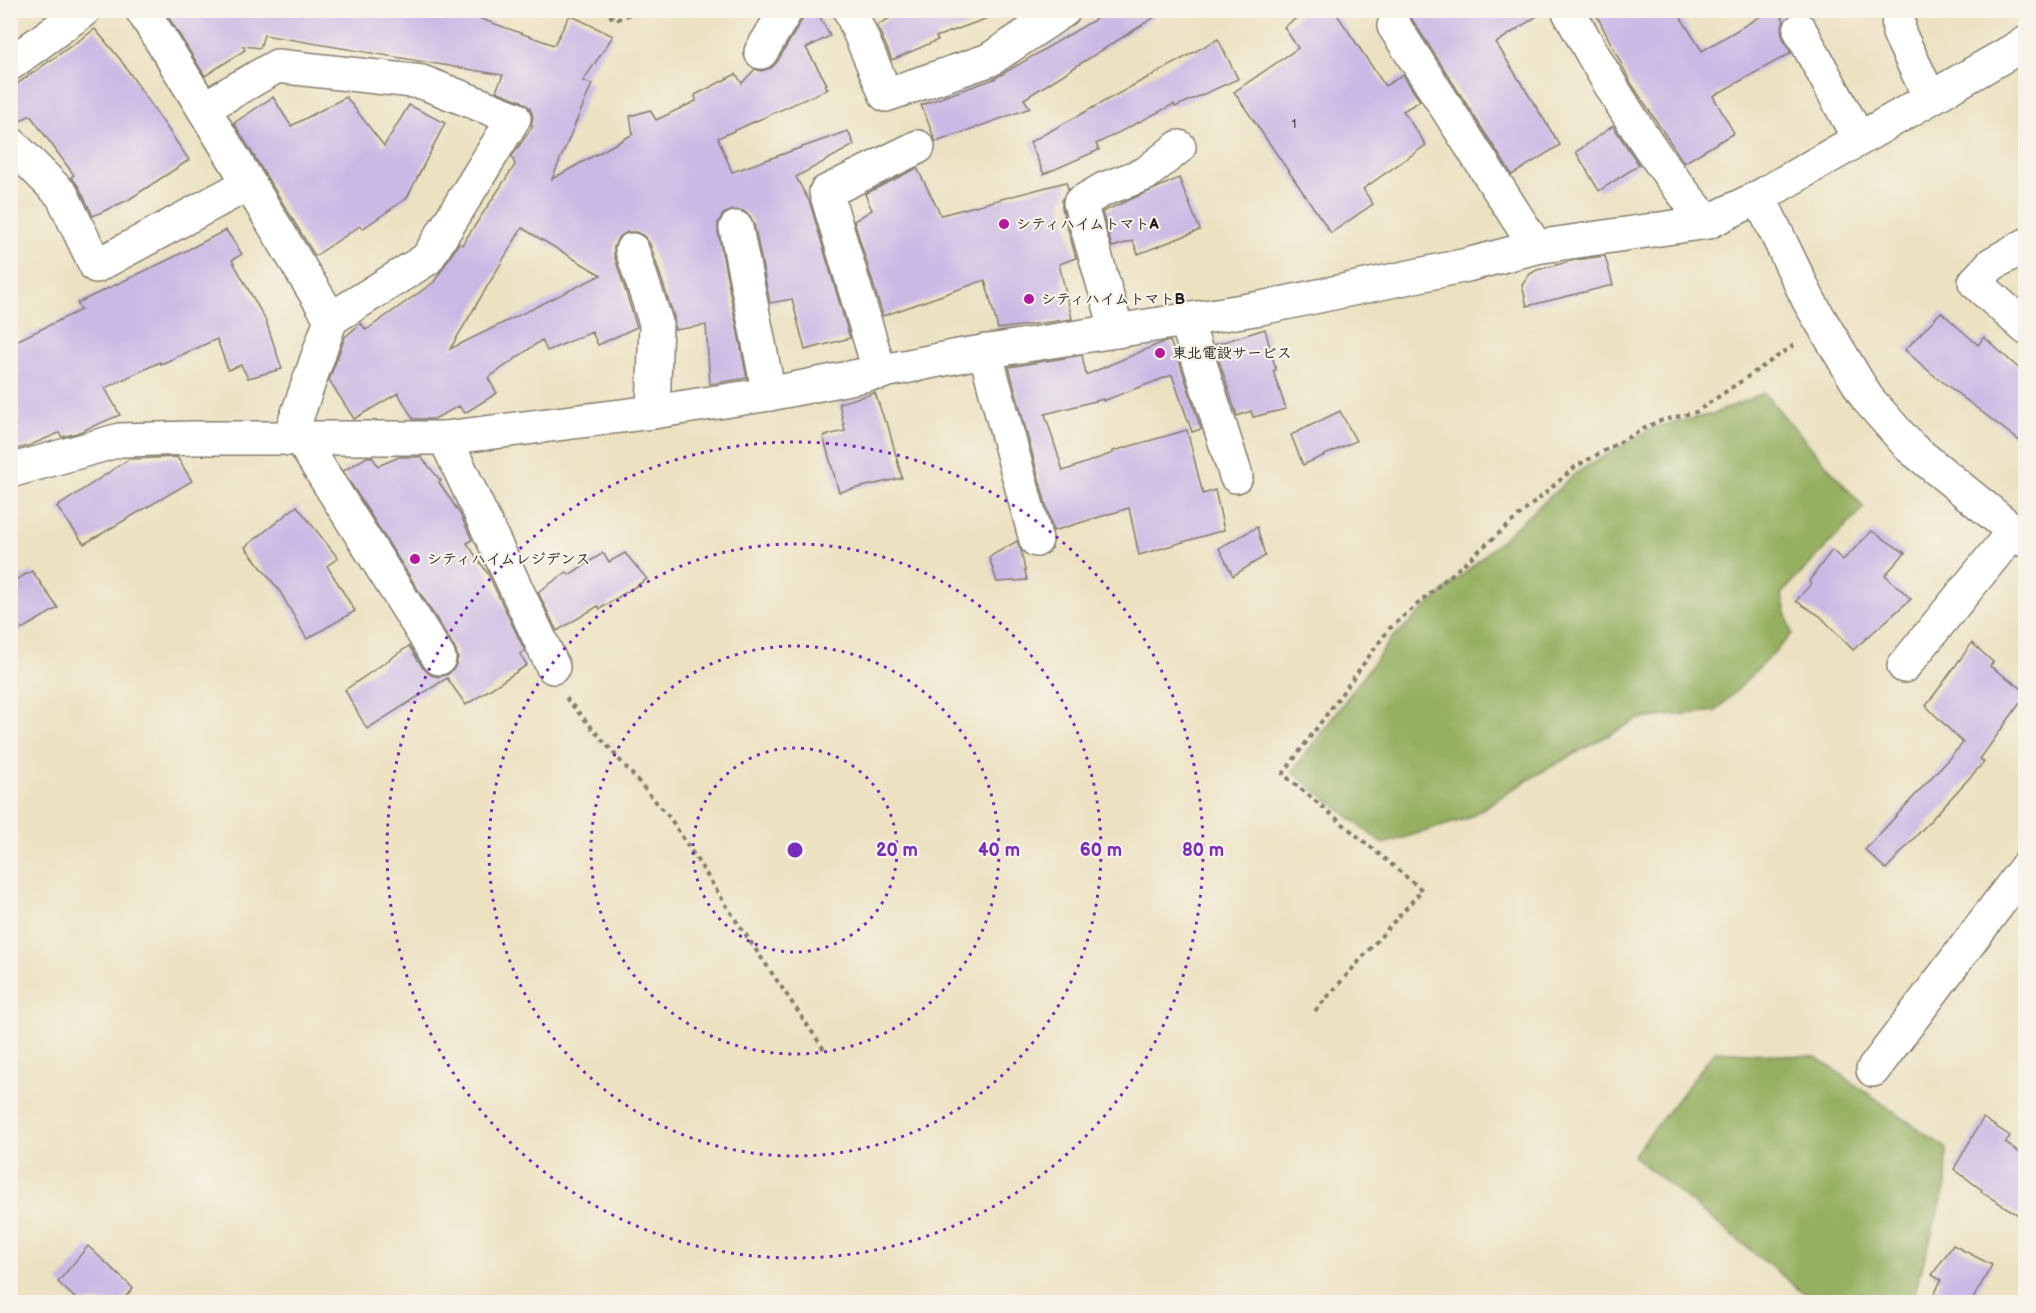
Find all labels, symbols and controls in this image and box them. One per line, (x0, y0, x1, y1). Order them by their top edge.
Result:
house number: 1 (1292, 117, 1296, 132)
place label: シティハイムトマトA (1016, 215, 1160, 234)
marker: シティハイムトマトA (997, 217, 1011, 231)
place label: シティハイムトマトB (1041, 290, 1186, 309)
marker: シティハイムトマトB (1022, 292, 1036, 306)
place label: 東北電設サービス (1172, 344, 1292, 363)
marker: 東北電設サービス (1153, 346, 1167, 360)
place label: シティハイムレジデンス (427, 550, 591, 569)
marker: シティハイムレジデンス (408, 552, 422, 566)
centre of rings (785, 840, 805, 860)
text: 20 m (876, 840, 918, 861)
text: 40 m (978, 840, 1020, 861)
text: 60 m (1080, 840, 1122, 861)
text: 80 m (1182, 840, 1224, 861)

